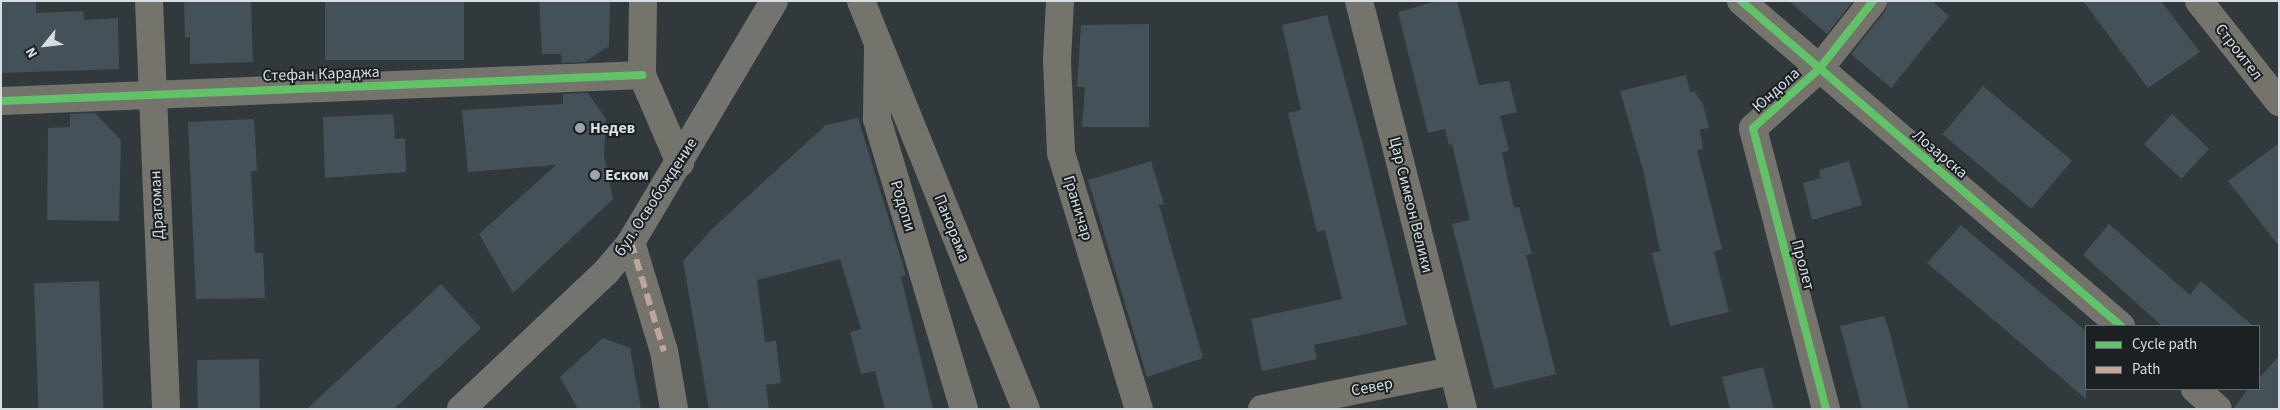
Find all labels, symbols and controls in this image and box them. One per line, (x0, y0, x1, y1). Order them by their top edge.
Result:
north arrow (20, 20, 70, 70)
street label: Строител (2211, 20, 2267, 84)
text: N (21, 43, 43, 61)
street label: Стефан Караджа (262, 62, 380, 86)
street label: Юндола (1748, 64, 1804, 116)
place label: Недев (590, 118, 635, 138)
marker: Недев (574, 122, 586, 134)
street label: Лозарска (1909, 125, 1971, 183)
street label: бул. Освобождение (611, 134, 701, 260)
street label: Цар Симеон Велики (1385, 135, 1437, 275)
place label: Еском (605, 165, 649, 185)
marker: Еском (589, 169, 601, 181)
street label: Драгоман (146, 170, 168, 240)
street label: Граничар (1059, 173, 1097, 243)
street label: Родопи (886, 178, 920, 234)
street label: Панорама (930, 192, 974, 264)
street label: Пролет (1787, 238, 1819, 292)
legend (2085, 325, 2260, 390)
text: Cycle path (2132, 334, 2197, 355)
text: Path (2132, 359, 2160, 380)
street label: Север (1350, 374, 1394, 400)

